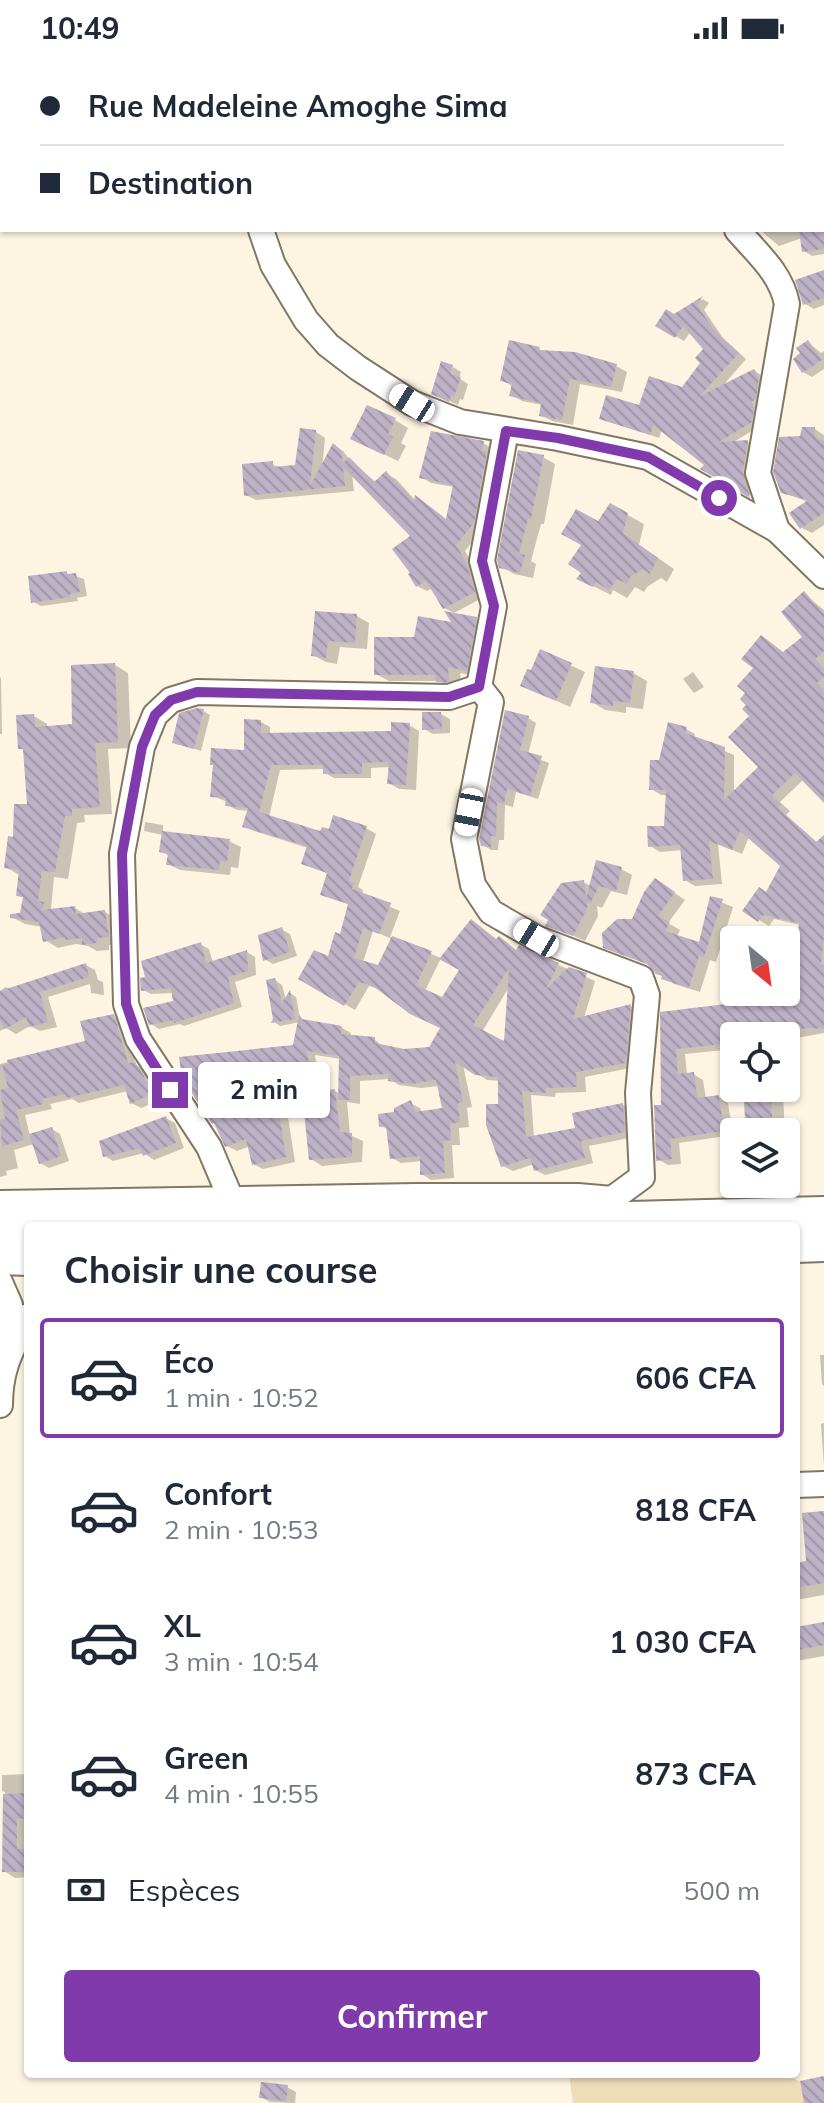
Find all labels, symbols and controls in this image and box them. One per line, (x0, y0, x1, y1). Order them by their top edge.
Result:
text: 10:49 (40, 9, 119, 47)
text: Rue Madeleine Amoghe Sima (88, 87, 508, 125)
text: Destination (88, 164, 253, 202)
car (385, 380, 439, 426)
route start (701, 480, 737, 516)
car (453, 786, 485, 838)
car (509, 915, 563, 961)
north arrow (720, 926, 800, 1006)
map controls (720, 926, 800, 1198)
button: locate (720, 1022, 800, 1102)
callout: 2 min (198, 1062, 330, 1118)
route end (152, 1072, 188, 1108)
text: 2 min (230, 1073, 298, 1106)
button: layers (720, 1118, 800, 1198)
text: Choisir une course (64, 1247, 378, 1292)
icon: car (68, 1342, 140, 1414)
text: Éco (164, 1343, 214, 1381)
text: 606 CFA (635, 1359, 756, 1397)
text: 1 min · 10:52 (164, 1381, 319, 1414)
icon: car (68, 1474, 140, 1546)
text: Confort (164, 1475, 272, 1513)
text: 818 CFA (635, 1491, 756, 1529)
text: 2 min · 10:53 (164, 1513, 319, 1546)
icon: car (68, 1606, 140, 1678)
text: XL (164, 1607, 201, 1645)
text: 1 030 CFA (609, 1623, 756, 1661)
text: 3 min · 10:54 (164, 1645, 319, 1678)
icon: car (68, 1738, 140, 1810)
text: Green (164, 1739, 249, 1777)
text: 873 CFA (635, 1755, 756, 1793)
text: 4 min · 10:55 (164, 1777, 319, 1810)
icon: cash (64, 1868, 108, 1912)
text: Espèces (128, 1871, 240, 1909)
text: 500 m (684, 1874, 760, 1907)
button: Confirmer (64, 1970, 760, 2062)

